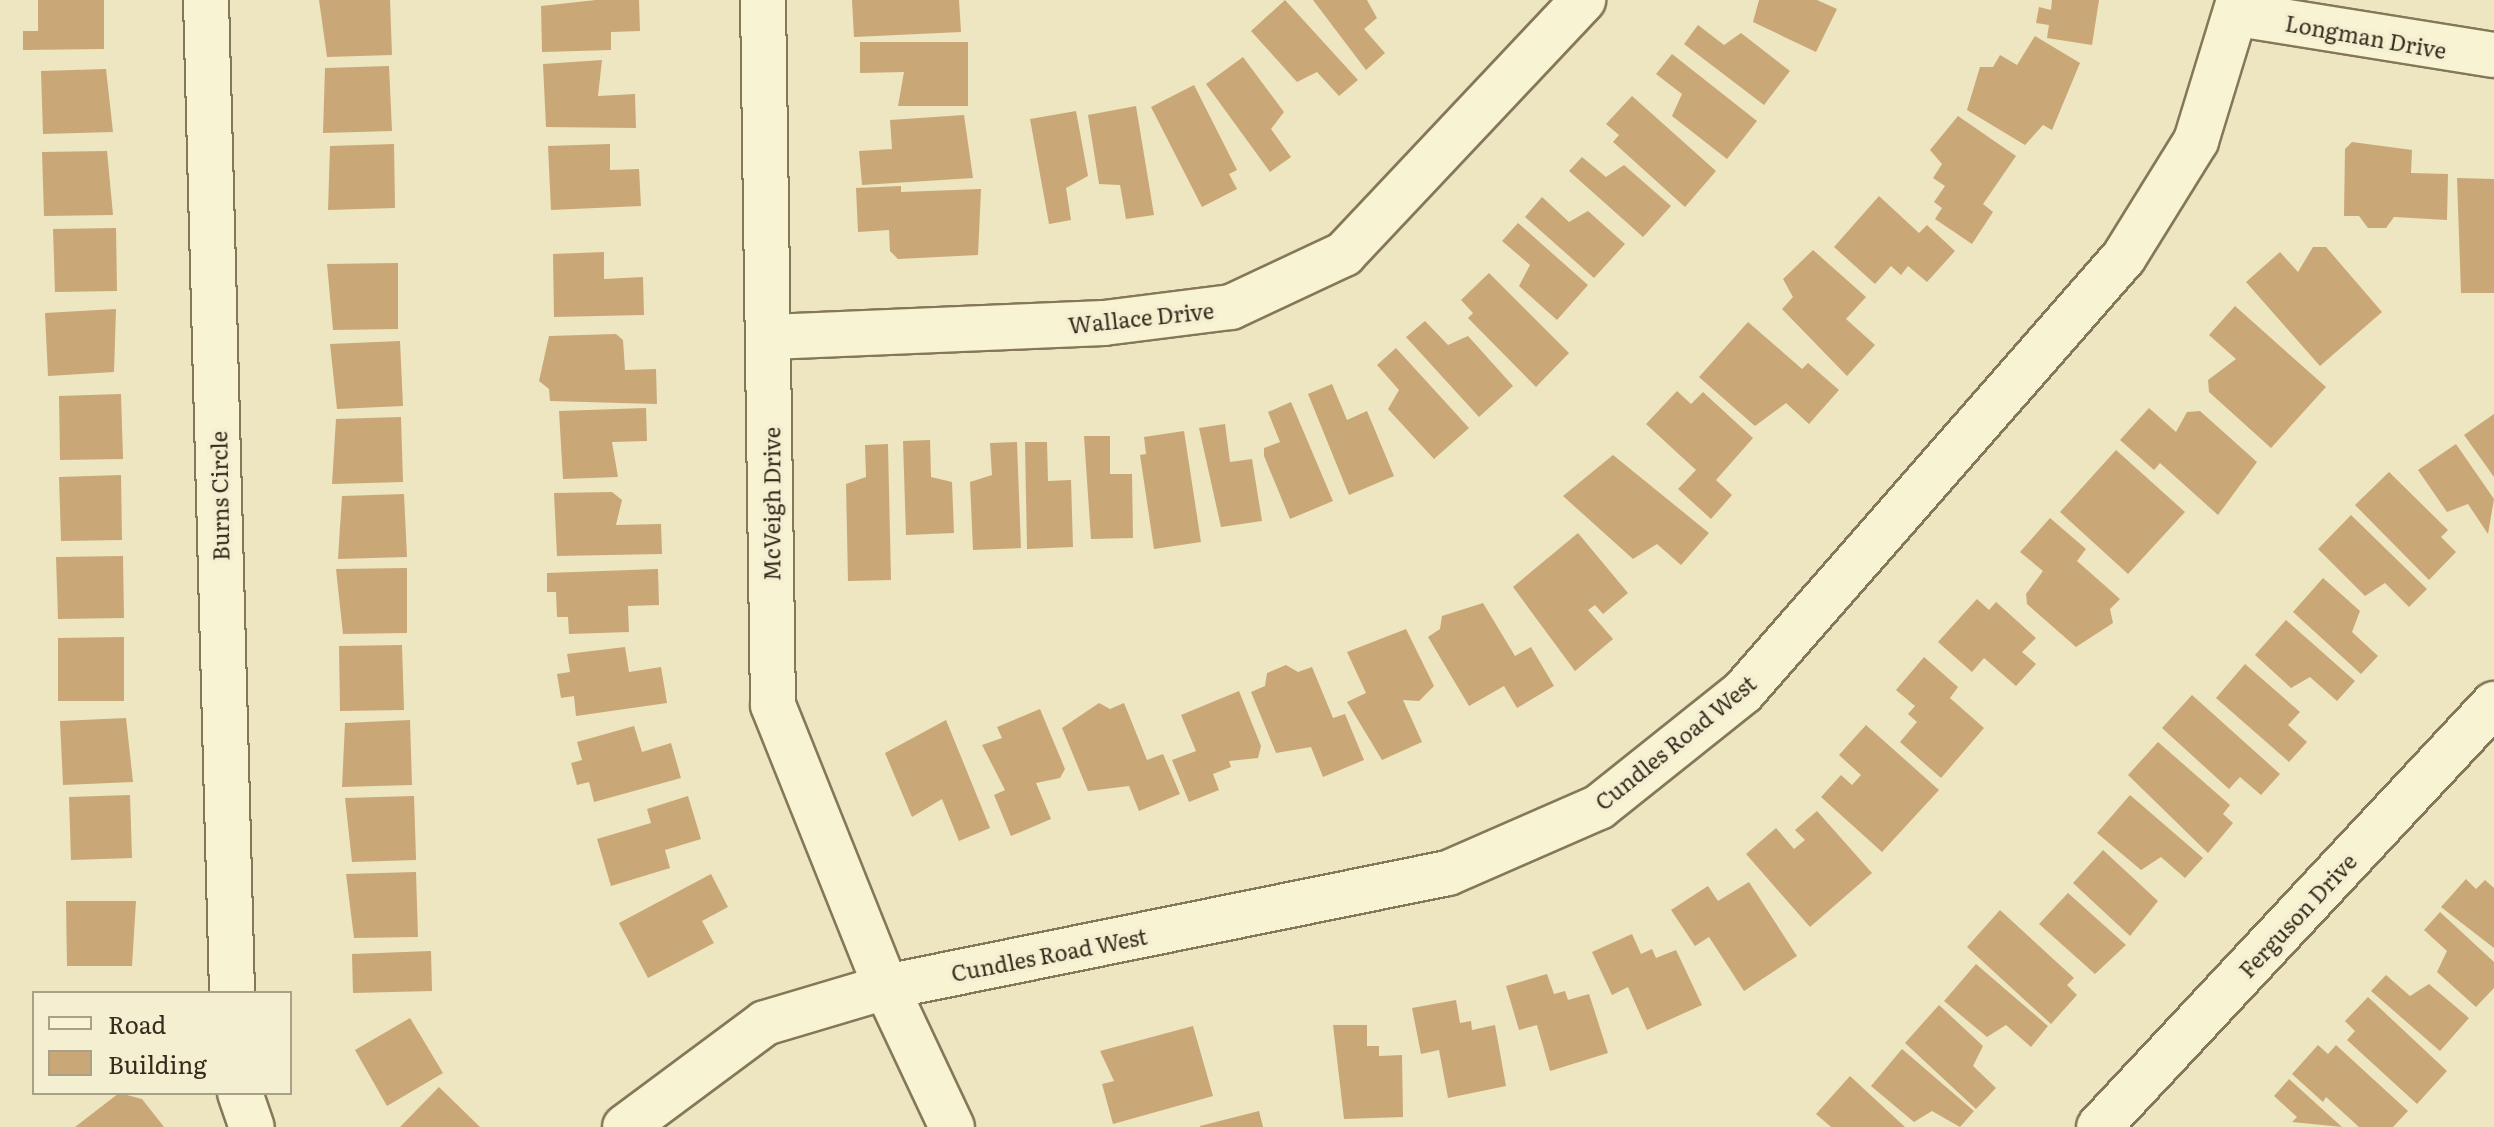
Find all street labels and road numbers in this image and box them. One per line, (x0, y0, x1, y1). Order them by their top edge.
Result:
street label: Longman Drive (2283, 9, 2449, 63)
street label: Wallace Drive (1067, 296, 1215, 338)
street label: McVeigh Drive (758, 427, 784, 581)
street label: Burns Circle (205, 431, 233, 561)
street label: Cundles Road West (1589, 669, 1761, 815)
street label: Ferguson Drive (2233, 848, 2361, 982)
street label: Cundles Road West (949, 922, 1149, 986)

